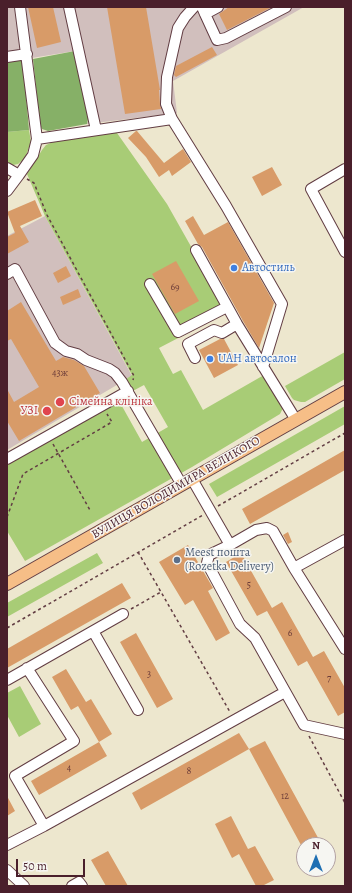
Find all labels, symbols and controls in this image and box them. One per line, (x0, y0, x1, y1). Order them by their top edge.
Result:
place label: Автостиль (242, 261, 295, 275)
marker: Автостиль (229, 263, 239, 273)
house number: 69 (170, 282, 180, 294)
place label: UAH автосалон (218, 352, 297, 366)
marker: UAH автосалон (205, 354, 215, 364)
house number: 43ж (52, 368, 68, 380)
place label: Сімейна клініка (69, 395, 153, 409)
marker: Сімейна клініка (54, 396, 66, 408)
place label: УЗІ (21, 404, 38, 418)
marker: УЗІ (41, 405, 53, 417)
street label: ВУЛИЦЯ ВОЛОДИМИРА ВЕЛИКОГО (89, 434, 263, 542)
place label: Meest пошта (Rozetka Delivery) (185, 546, 274, 574)
marker: Meest пошта (Rozetka Delivery) (172, 555, 182, 565)
house number: 5 (247, 580, 251, 592)
house number: 6 (288, 628, 292, 640)
house number: 3 (147, 669, 151, 681)
house number: 7 (327, 673, 331, 685)
house number: 4 (67, 763, 71, 775)
house number: 8 (187, 766, 191, 778)
house number: 12 (281, 791, 289, 803)
north arrow (296, 837, 336, 877)
text: N (312, 838, 320, 853)
scale bar (18, 851, 87, 877)
text: 50 m (23, 858, 47, 874)

